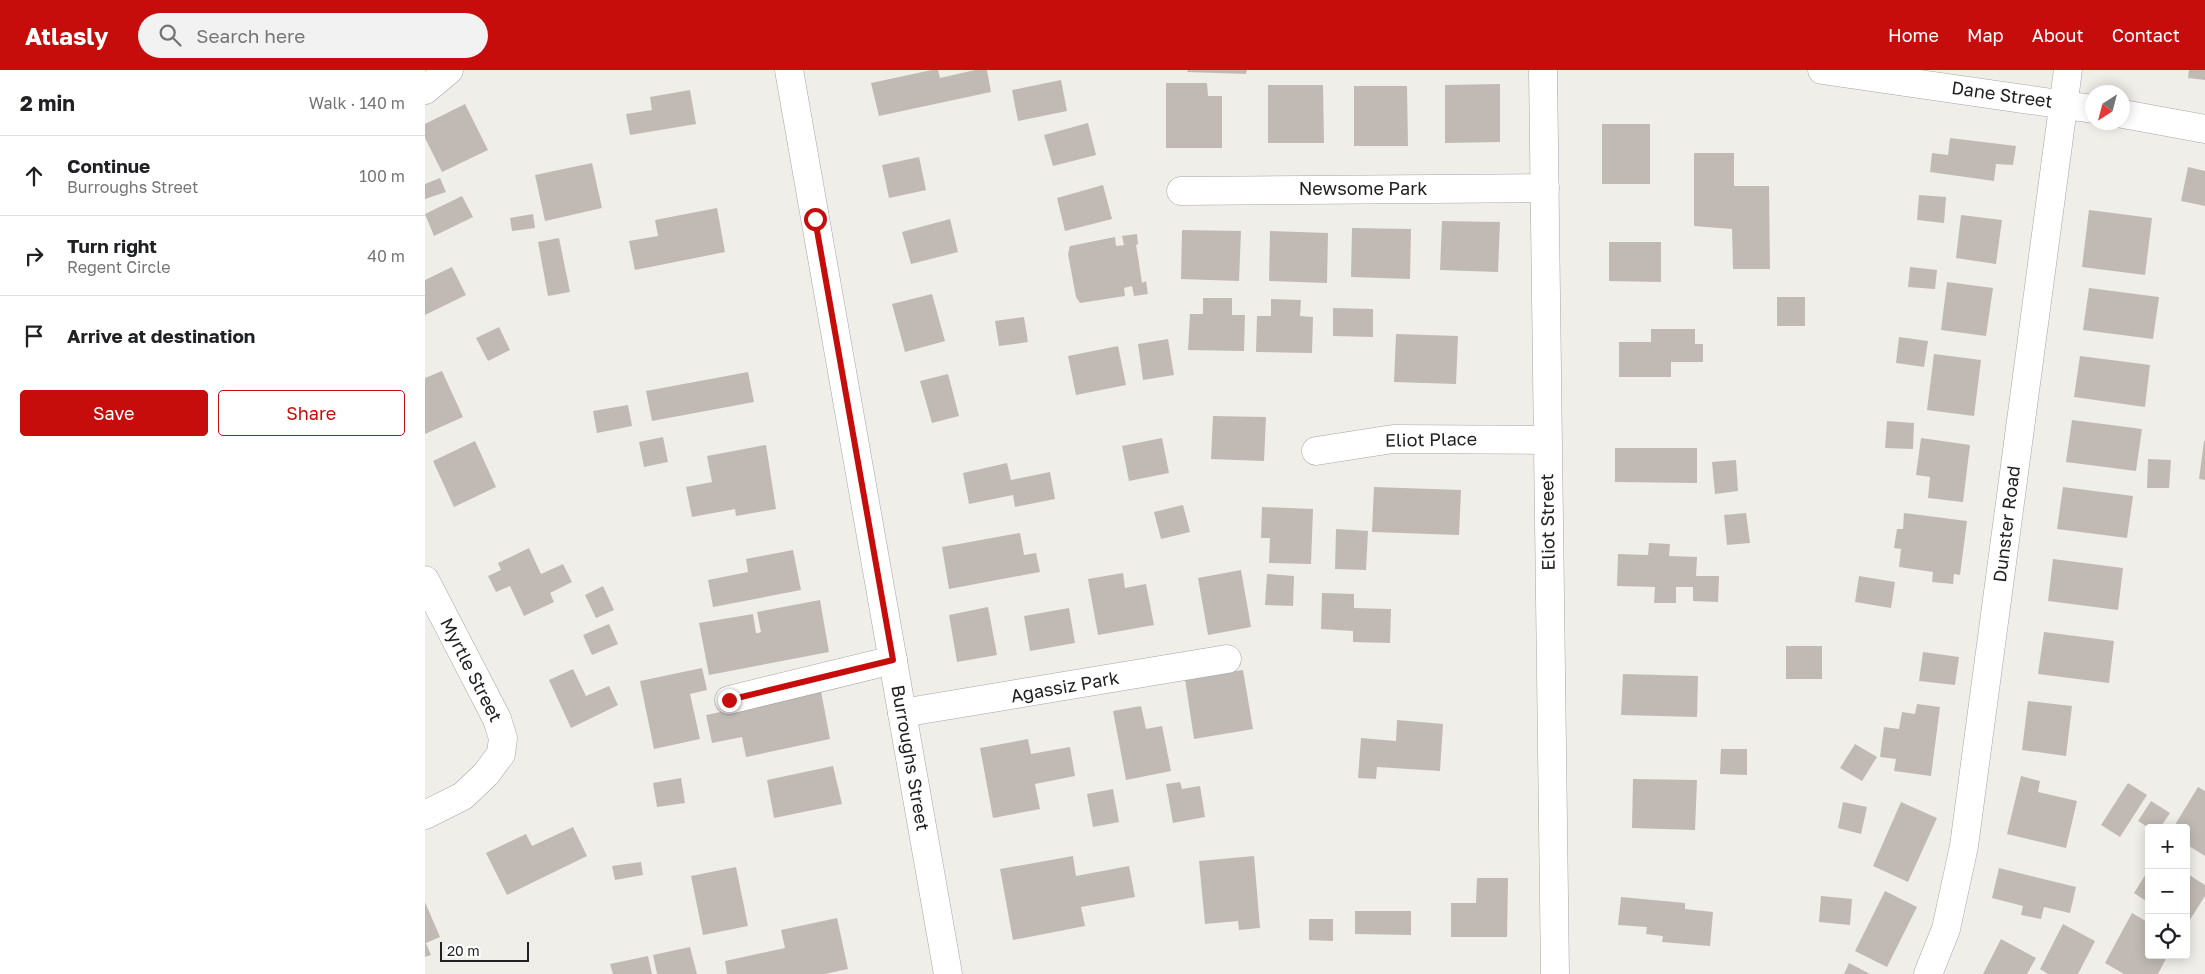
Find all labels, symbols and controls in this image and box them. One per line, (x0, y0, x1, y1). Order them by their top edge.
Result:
search box (138, 13, 488, 58)
text: Atlasly (25, 21, 108, 50)
icon: search (156, 21, 184, 49)
text: Search here (196, 24, 305, 47)
text: Home (1888, 24, 1939, 46)
text: Map (1967, 24, 2004, 46)
text: About (2032, 24, 2084, 46)
text: Contact (2112, 24, 2180, 46)
street label: Dane Street (1950, 76, 2054, 112)
north arrow (2085, 85, 2130, 130)
text: 2 min (20, 90, 75, 116)
text: Walk · 140 m (309, 93, 405, 113)
text: Continue (67, 154, 150, 177)
icon: ahead (20, 162, 48, 190)
text: 100 m (359, 166, 405, 186)
text: Burroughs Street (67, 177, 199, 197)
street label: Newsome Park (1299, 177, 1427, 199)
route start (804, 208, 827, 231)
text: Turn right (67, 234, 157, 257)
icon: right (20, 242, 48, 270)
text: 40 m (367, 246, 405, 266)
text: Regent Circle (67, 257, 170, 277)
icon: arrive (20, 322, 48, 350)
text: Arrive at destination (67, 324, 255, 347)
button: Save (20, 390, 208, 436)
button: Share (218, 390, 405, 436)
street label: Eliot Place (1385, 427, 1477, 451)
street label: Dunster Road (1988, 464, 2024, 583)
street label: Eliot Street (1535, 473, 1559, 571)
street label: Myrtle Street (436, 614, 508, 725)
street label: Agassiz Park (1009, 666, 1121, 706)
street label: Burroughs Street (887, 683, 935, 833)
route end (718, 689, 741, 712)
map controls (2145, 824, 2190, 959)
button: + (2145, 824, 2190, 869)
button: − (2145, 869, 2190, 914)
button: locate (2145, 914, 2190, 959)
scale bar (440, 939, 529, 962)
text: 20 m (447, 942, 480, 959)

